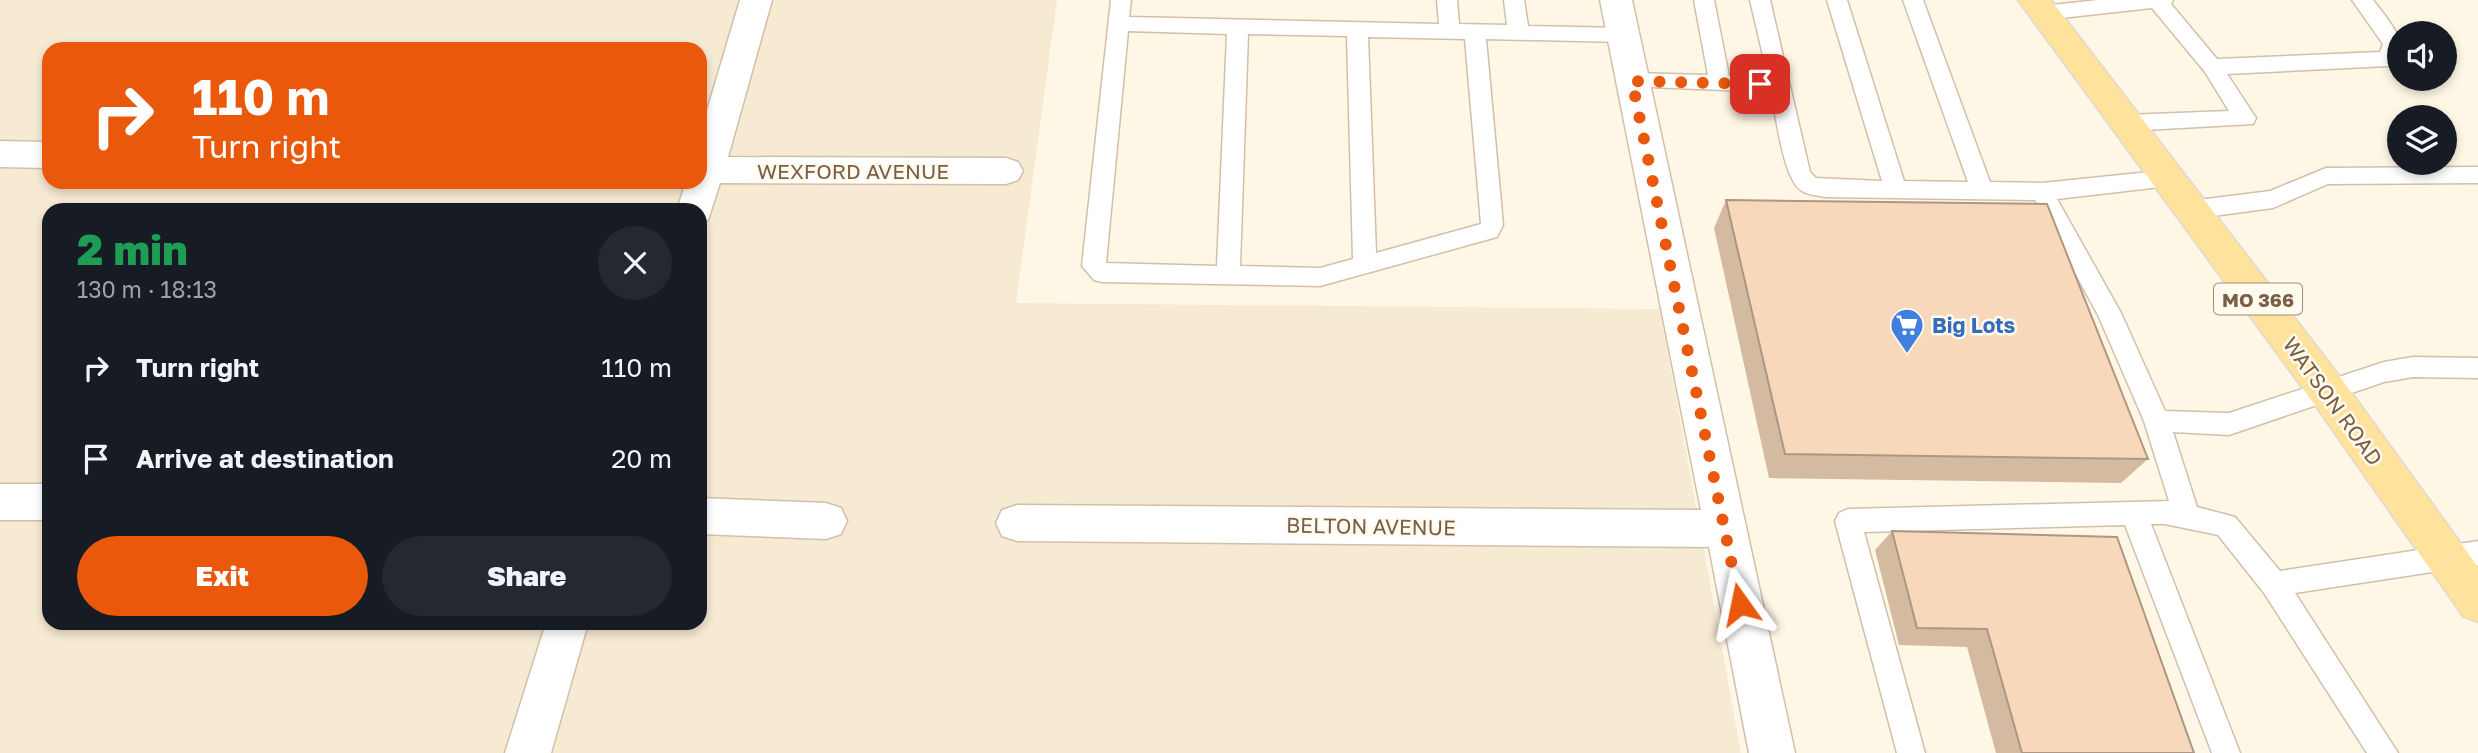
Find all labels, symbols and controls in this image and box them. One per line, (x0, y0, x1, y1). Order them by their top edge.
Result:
map controls (2387, 21, 2457, 175)
button: sound (2387, 21, 2457, 91)
pin (1730, 54, 1790, 114)
icon: arrive (1741, 65, 1779, 103)
text: 110 m (192, 67, 329, 126)
icon: right (77, 70, 168, 161)
button: layers (2387, 105, 2457, 175)
text: Turn right (192, 127, 341, 165)
street label: WEXFORD AVENUE (757, 158, 949, 184)
text: 2 min (77, 224, 188, 274)
button: close (598, 226, 672, 300)
text: 130 m · 18:13 (77, 275, 217, 303)
road number: MO 366 (2214, 284, 2302, 314)
supermarket icon: Big Lots (1888, 306, 1926, 355)
place label: Big Lots (1932, 312, 2016, 338)
street label: WATSON ROAD (2278, 332, 2388, 470)
icon: right (77, 349, 115, 387)
text: Turn right (136, 352, 259, 383)
text: 110 m (601, 352, 672, 383)
icon: arrive (77, 440, 115, 478)
text: Arrive at destination (136, 443, 394, 474)
text: 20 m (611, 443, 672, 474)
street label: BELTON AVENUE (1286, 512, 1456, 540)
button: Exit (77, 536, 368, 616)
button: Share (382, 536, 672, 616)
position arrow (1703, 567, 1777, 641)

